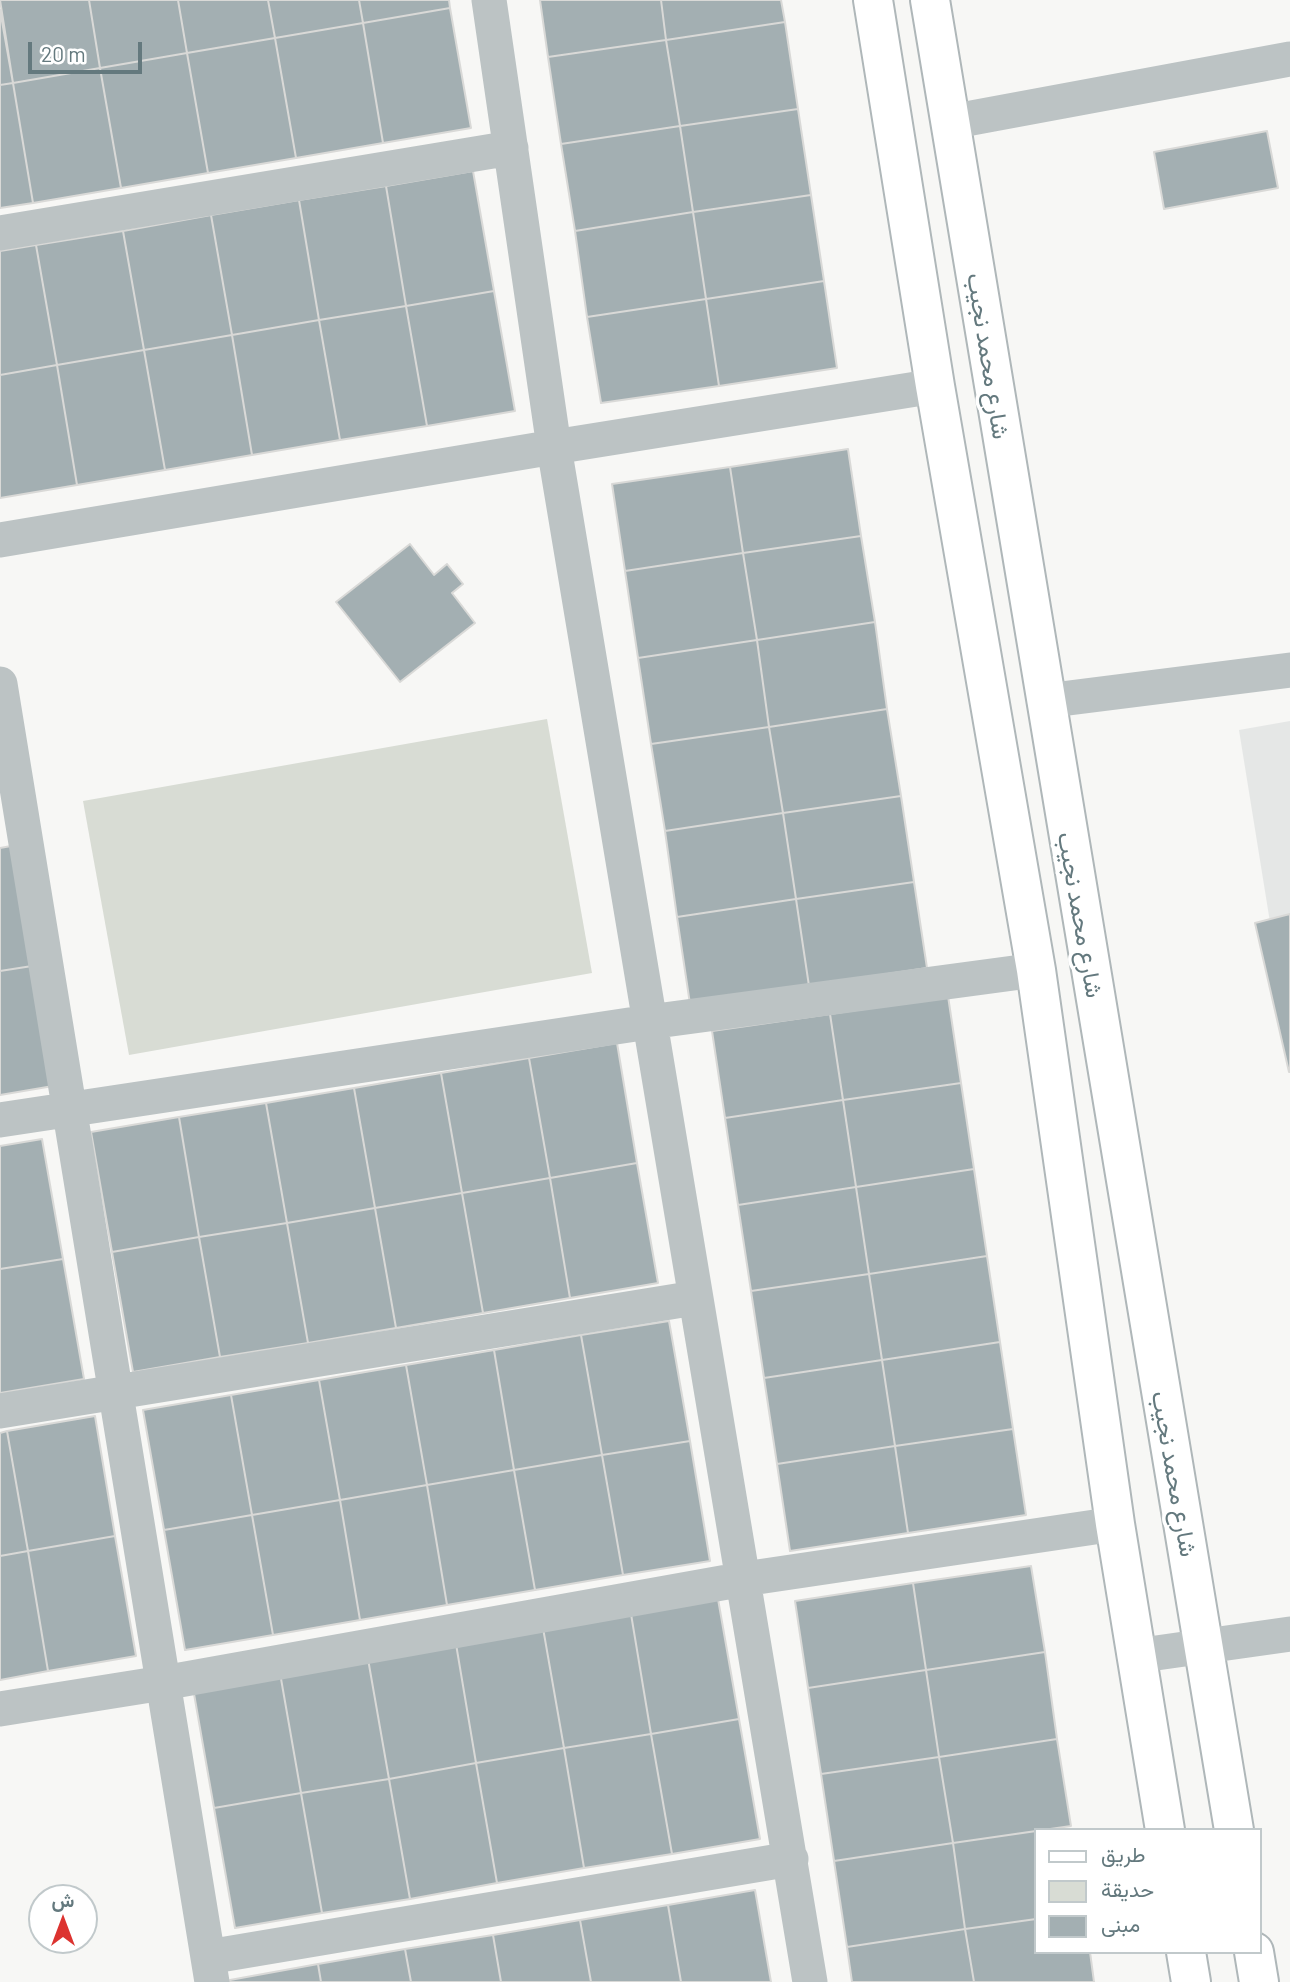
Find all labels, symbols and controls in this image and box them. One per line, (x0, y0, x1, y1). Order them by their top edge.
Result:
scale bar (32, 28, 145, 72)
text: 20 m (41, 41, 86, 66)
street label: شارع محمد نجيب (961, 271, 1015, 441)
street label: شارع محمد نجيب (1051, 830, 1109, 1000)
street label: شارع محمد نجيب (1145, 1389, 1203, 1559)
legend (1034, 1828, 1262, 1954)
text: طريق (1101, 1841, 1146, 1866)
text: حديقة (1101, 1876, 1154, 1901)
north arrow (28, 1884, 98, 1954)
text: ش (52, 1888, 74, 1911)
text: مبنى (1101, 1911, 1140, 1936)

